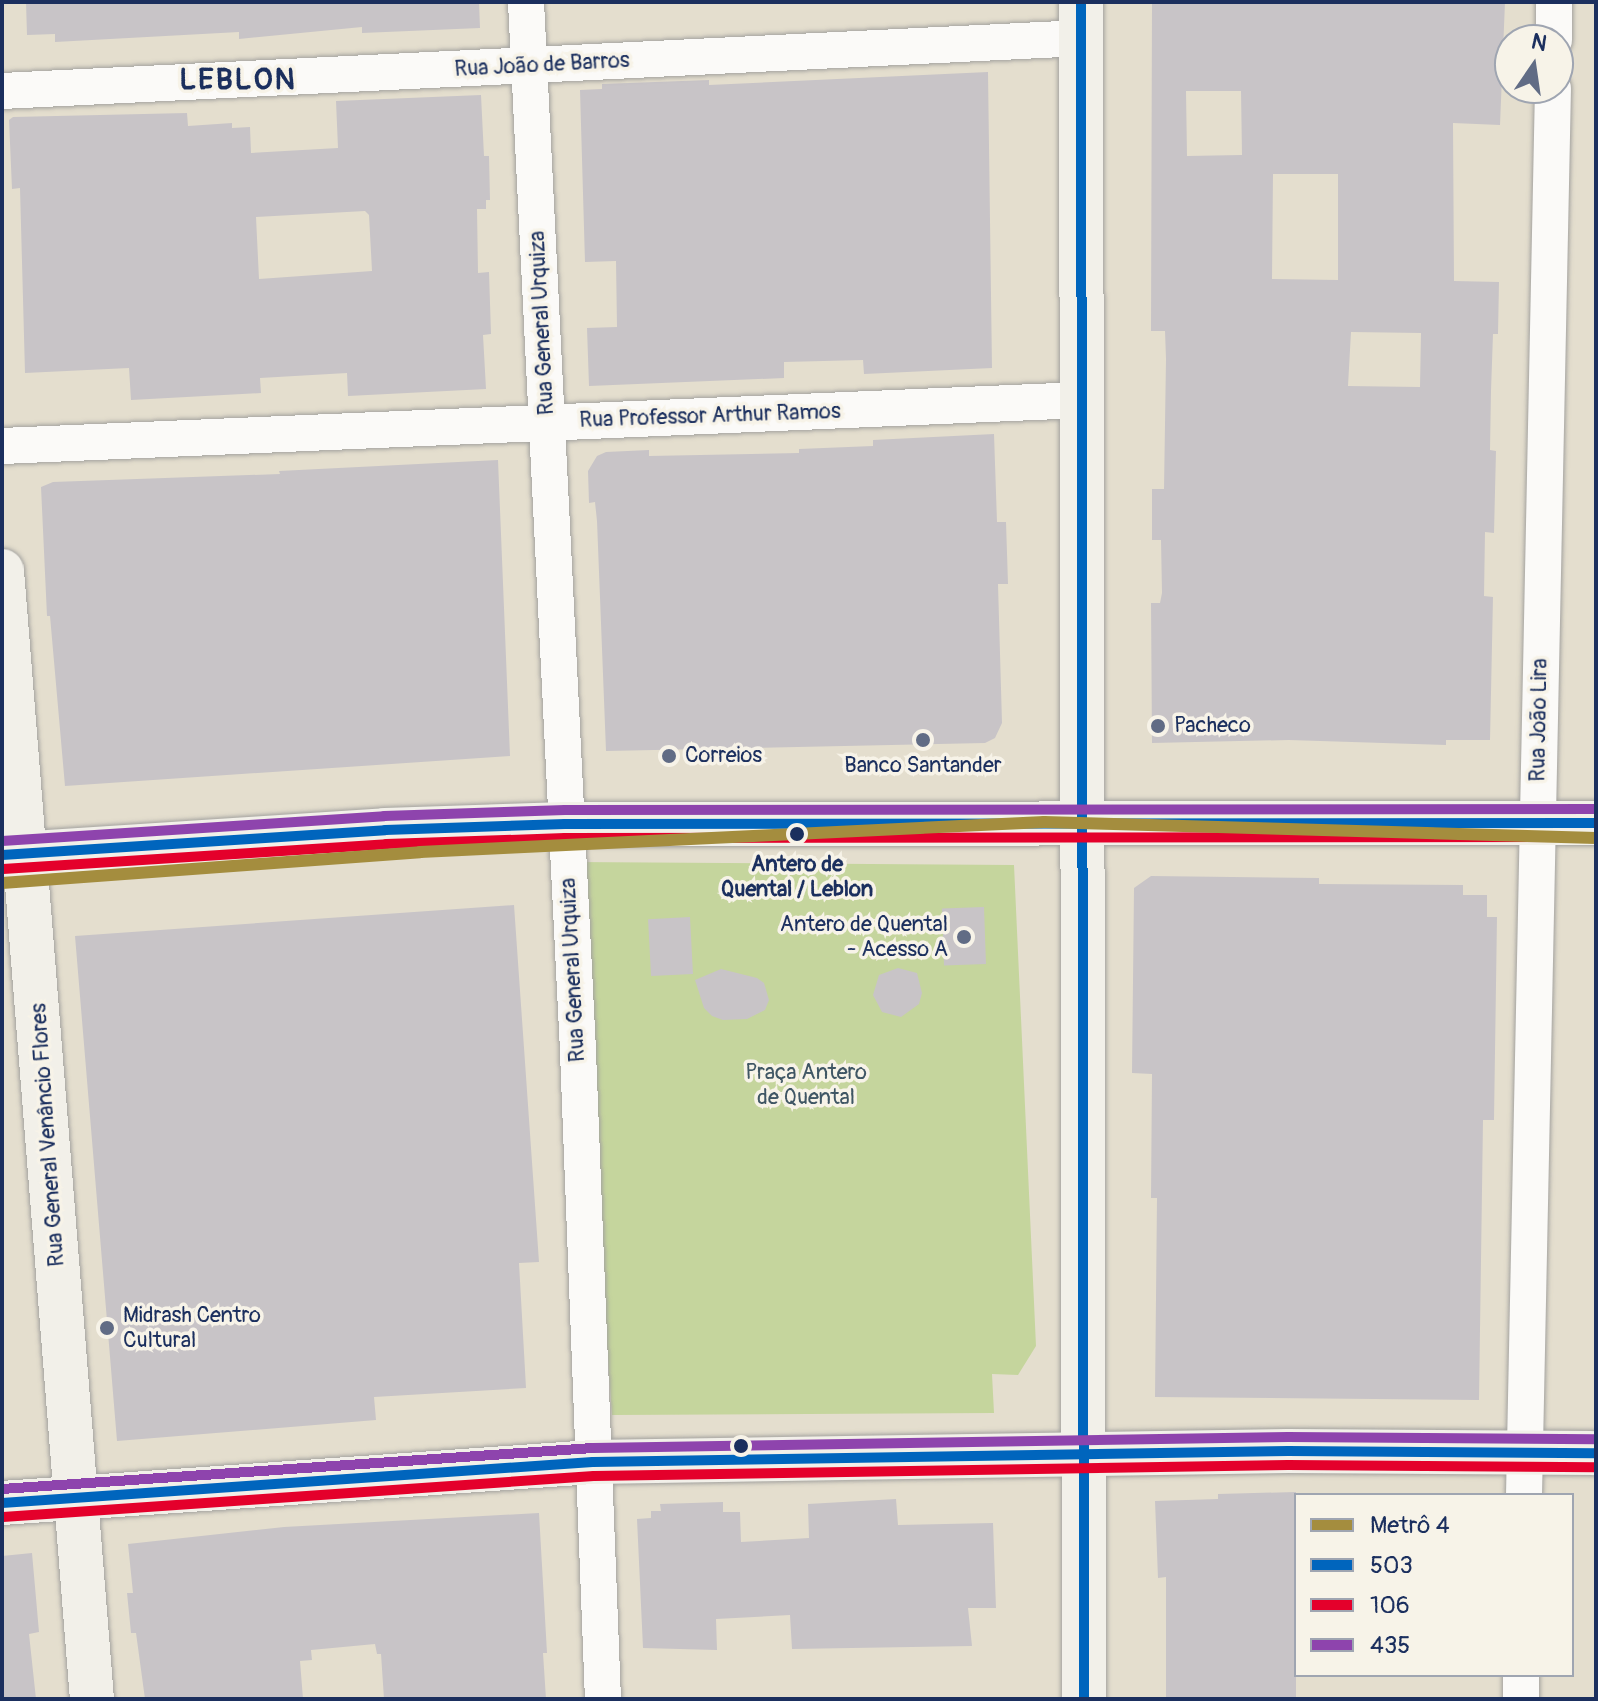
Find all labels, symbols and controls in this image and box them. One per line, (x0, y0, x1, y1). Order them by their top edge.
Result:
north arrow (1494, 24, 1574, 104)
text: N (1529, 27, 1549, 58)
street label: Rua João de Barros (454, 47, 630, 83)
district label: LEBLON (179, 62, 297, 98)
street label: Rua General Urquiza (524, 230, 560, 416)
street label: Rua Professor Arthur Ramos (579, 398, 841, 434)
street label: Rua João Lira (1525, 658, 1553, 782)
place label: Pacheco (1174, 713, 1251, 739)
marker: Pacheco (1149, 717, 1167, 735)
marker: Banco Santander (914, 731, 932, 749)
place label: Correios (685, 743, 762, 769)
marker: Correios (660, 747, 678, 765)
place label: Banco Santander (844, 753, 1002, 779)
marker: Antero de Quental / Leblon (784, 821, 810, 847)
place label: Antero de Quental / Leblon (721, 851, 873, 902)
street label: Rua General Urquiza (555, 877, 591, 1063)
place label: Antero de Quental - Acesso A (780, 911, 948, 962)
marker: Antero de Quental - Acesso A (955, 928, 973, 946)
street label: Rua General Venâncio Flores (26, 1002, 70, 1268)
park label: Praça Antero de Quental (745, 1059, 867, 1110)
place label: Midrash Centro Cultural (123, 1302, 261, 1354)
marker: Midrash Centro Cultural (98, 1319, 116, 1337)
unlabelled marker (733, 1438, 749, 1454)
legend (1294, 1493, 1574, 1677)
text: Metrô 4 (1370, 1511, 1450, 1540)
text: 503 (1370, 1551, 1413, 1580)
text: 106 (1370, 1591, 1410, 1620)
text: 435 (1370, 1631, 1410, 1660)

